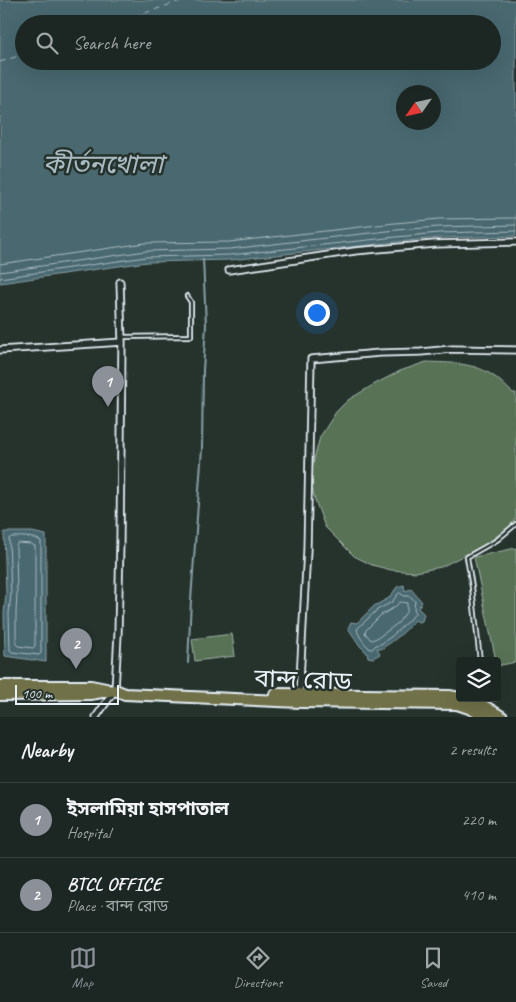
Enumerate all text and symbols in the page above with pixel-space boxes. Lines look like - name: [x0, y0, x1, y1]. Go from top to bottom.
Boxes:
- search box: [15, 15, 501, 70]
- icon: search: [33, 29, 61, 57]
- text: Search here: [73, 31, 150, 55]
- north arrow: [396, 85, 441, 130]
- water label: কীর্তনখোলা: [43, 148, 168, 181]
- your location: [304, 300, 330, 326]
- pin: 1: [92, 366, 124, 407]
- pin: 2: [60, 628, 92, 669]
- map controls: [456, 657, 501, 702]
- button: layers: [456, 657, 501, 702]
- street label: বান্দ রোড: [253, 662, 353, 698]
- scale bar: [15, 682, 119, 705]
- text: 100 m: [22, 685, 52, 702]
- text: Nearby: [20, 737, 73, 763]
- text: 2 results: [449, 740, 496, 760]
- text: ইসলামিয়া হাসপাতাল: [67, 797, 229, 821]
- text: 1: [32, 810, 40, 830]
- text: 220 m: [462, 810, 496, 830]
- text: Hospital: [67, 823, 111, 843]
- text: BTCL OFFICE: [67, 872, 161, 896]
- text: 2: [32, 885, 40, 905]
- text: 410 m: [462, 885, 496, 905]
- text: Place · বান্দ রোড: [67, 896, 168, 916]
- tab: Map: [69, 944, 97, 991]
- tab: Directions: [234, 944, 282, 991]
- tab: Saved: [419, 944, 447, 991]

